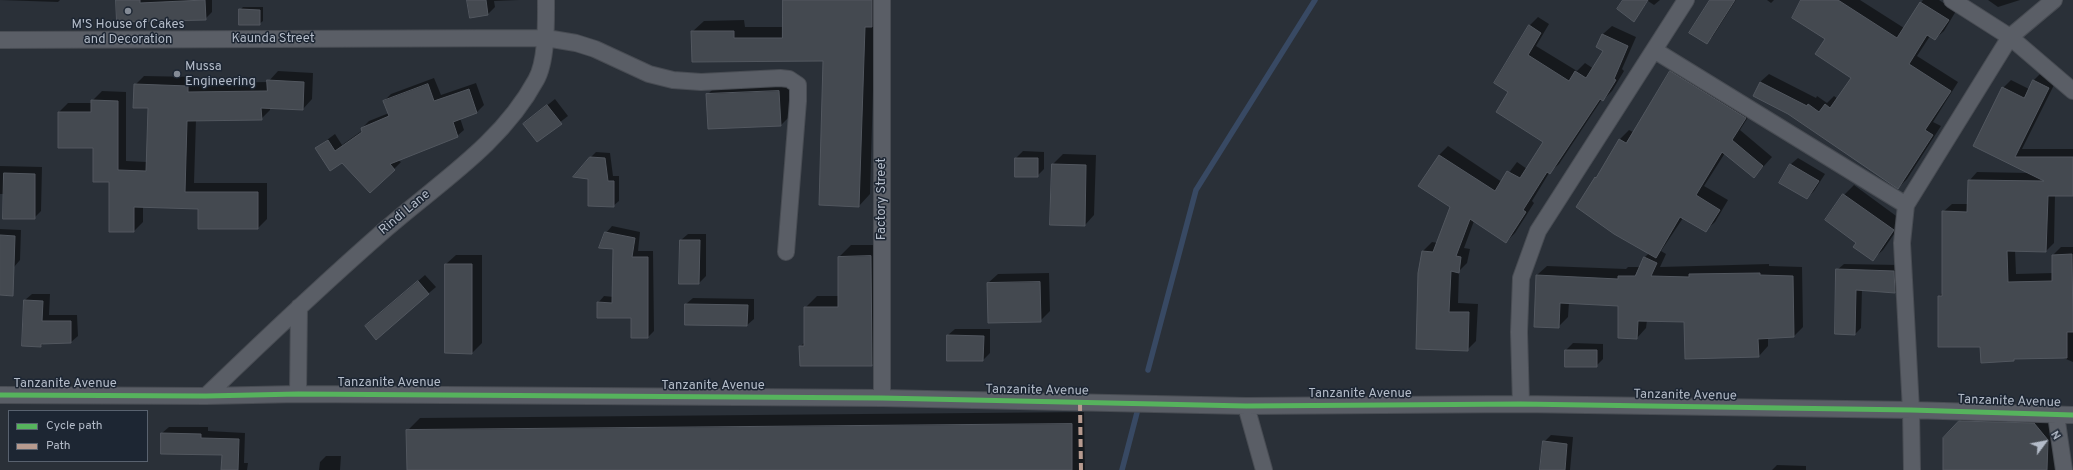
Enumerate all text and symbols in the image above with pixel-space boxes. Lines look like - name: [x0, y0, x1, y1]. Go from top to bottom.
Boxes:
- marker: M'S House of Cakes and Decoration: [123, 6, 133, 16]
- place label: M'S House of Cakes and Decoration: [71, 17, 185, 48]
- street label: Kaunda Street: [231, 31, 315, 47]
- place label: Mussa Engineering: [185, 59, 256, 90]
- marker: Mussa Engineering: [172, 69, 182, 79]
- street label: Factory Street: [874, 158, 890, 240]
- street label: Rindi Lane: [376, 187, 434, 239]
- street label: Tanzanite Avenue: [337, 375, 441, 391]
- street label: Tanzanite Avenue: [13, 376, 117, 392]
- street label: Tanzanite Avenue: [661, 378, 765, 394]
- street label: Tanzanite Avenue: [985, 382, 1089, 400]
- street label: Tanzanite Avenue: [1308, 386, 1412, 402]
- street label: Tanzanite Avenue: [1633, 387, 1737, 405]
- street label: Tanzanite Avenue: [1957, 392, 2061, 412]
- legend: [8, 410, 148, 462]
- text: Cycle path: [46, 418, 103, 434]
- north arrow: [2025, 422, 2065, 462]
- text: N: [2047, 429, 2063, 443]
- text: Path: [46, 438, 71, 454]

